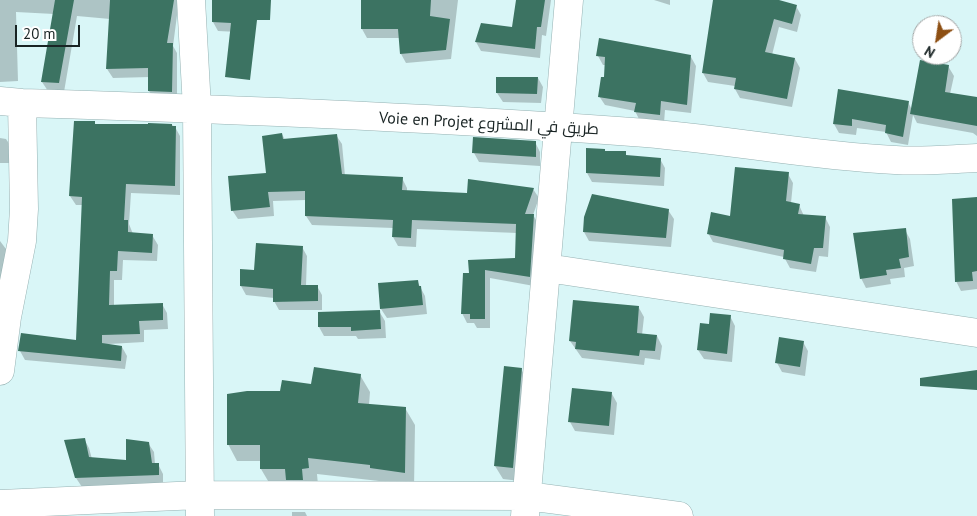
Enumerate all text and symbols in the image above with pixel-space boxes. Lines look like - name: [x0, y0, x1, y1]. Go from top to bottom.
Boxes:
- scale bar: [18, 15, 82, 47]
- north arrow: [912, 15, 962, 65]
- text: 20 m: [23, 24, 56, 43]
- text: N: [921, 42, 938, 62]
- street label: Voie en Projet طريق في المشروع: [379, 109, 599, 139]

